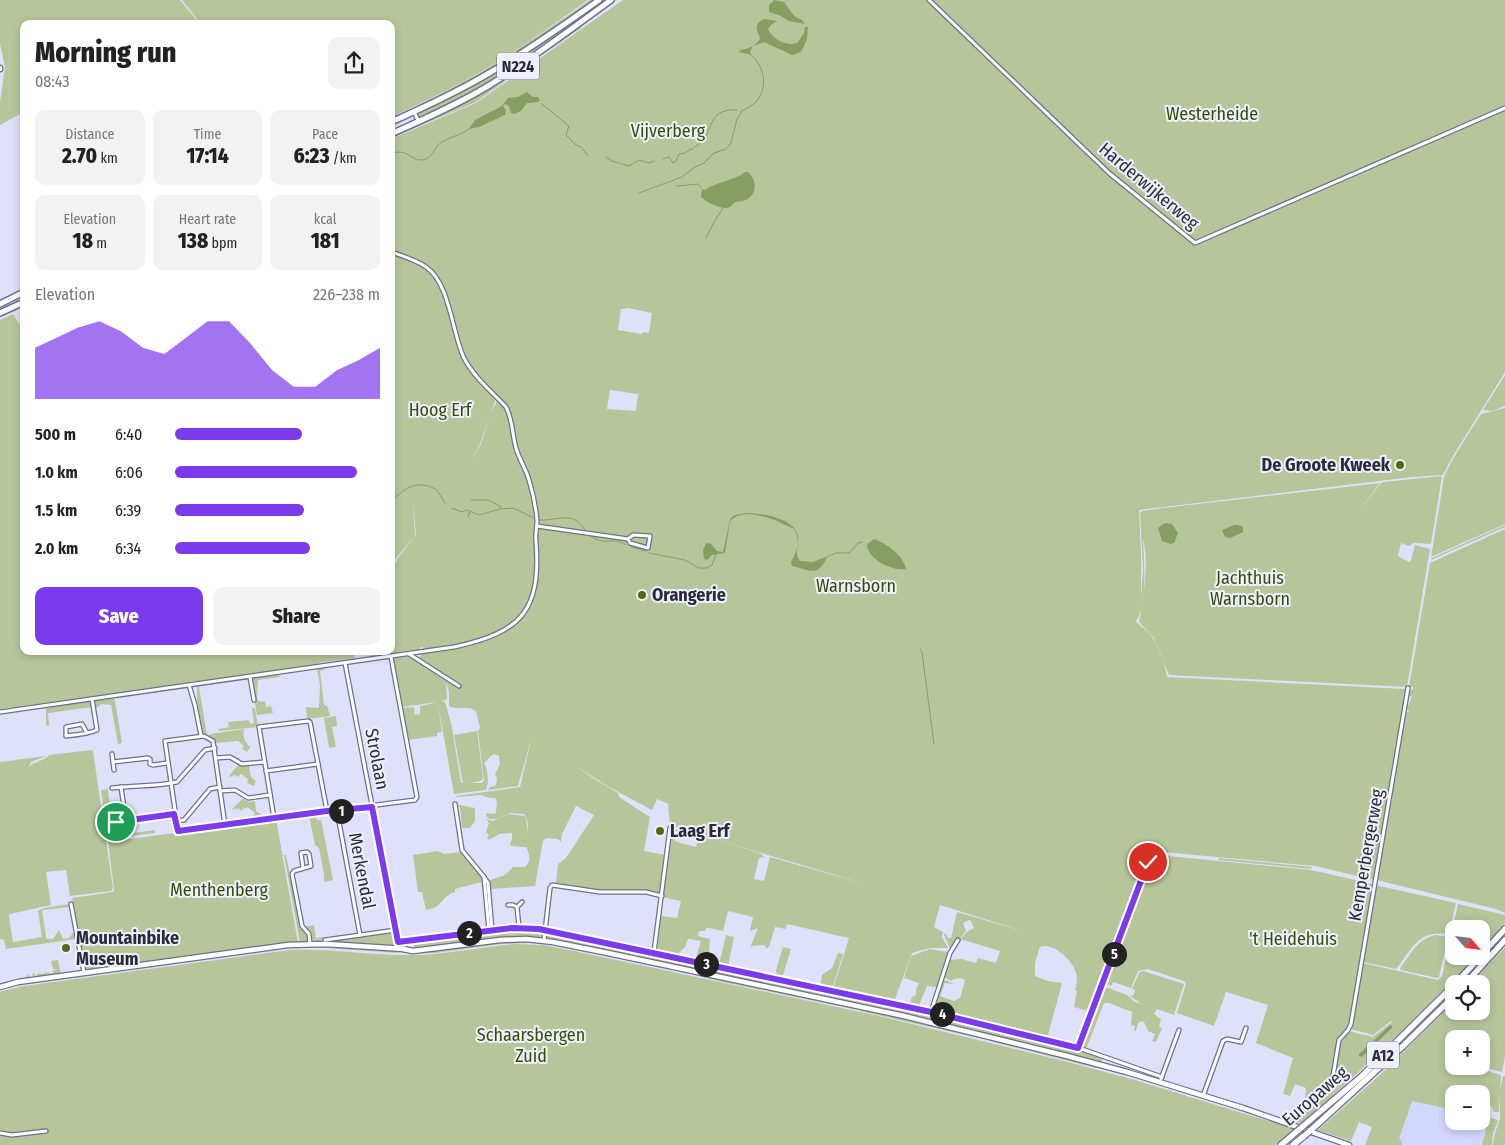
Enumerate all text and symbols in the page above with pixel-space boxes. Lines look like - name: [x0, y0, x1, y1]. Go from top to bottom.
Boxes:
- text: Morning run: [35, 36, 176, 69]
- button: share: [328, 37, 380, 89]
- road number: N224: [497, 52, 539, 80]
- text: 08:43: [35, 72, 69, 91]
- park label: Westerheide: [1166, 103, 1258, 125]
- park label: Vijverberg: [631, 120, 706, 142]
- text: Distance: [65, 126, 114, 143]
- text: Time: [194, 126, 221, 143]
- text: Pace: [312, 126, 338, 143]
- street label: Harderwijkerweg: [1095, 138, 1204, 235]
- text: 2.70: [62, 143, 97, 169]
- text: 17:14: [186, 143, 229, 169]
- text: 6:23: [294, 143, 330, 169]
- text: km: [97, 150, 118, 167]
- text: /km: [330, 150, 357, 167]
- text: Elevation: [63, 211, 116, 228]
- text: Heart rate: [179, 211, 236, 228]
- text: kcal: [314, 211, 336, 228]
- text: 18: [73, 228, 93, 254]
- text: 138: [178, 228, 208, 254]
- text: 181: [311, 228, 340, 254]
- text: m: [93, 235, 107, 252]
- text: bpm: [208, 235, 237, 252]
- text: Elevation: [35, 285, 95, 304]
- text: 226–238 m: [313, 285, 380, 304]
- park label: Hoog Erf: [409, 399, 473, 421]
- text: 500 m: [35, 425, 76, 444]
- text: 6:40: [115, 425, 142, 444]
- place label: De Groote Kweek: [1262, 454, 1391, 476]
- marker: De Groote Kweek: [1394, 459, 1406, 471]
- text: 1.0 km: [35, 463, 78, 482]
- text: 6:06: [115, 463, 143, 482]
- text: 1.5 km: [35, 501, 77, 520]
- text: 6:39: [115, 501, 141, 520]
- text: 2.0 km: [35, 539, 78, 558]
- text: 6:34: [115, 539, 141, 558]
- park label: Jachthuis Warnsborn: [1210, 567, 1290, 610]
- park label: Warnsborn: [816, 575, 896, 597]
- place label: Orangerie: [652, 584, 726, 606]
- button: Save: [35, 587, 203, 645]
- button: Share: [213, 587, 380, 645]
- marker: Orangerie: [636, 589, 648, 601]
- street label: Strolaan: [360, 727, 394, 791]
- street label: Kemperbergerweg: [1344, 787, 1389, 923]
- pin: 1: [328, 798, 354, 824]
- pin: [95, 801, 137, 843]
- text: 1: [339, 803, 344, 820]
- icon: arrive: [102, 808, 130, 836]
- place label: Laag Erf: [670, 820, 732, 842]
- marker: Laag Erf: [654, 825, 666, 837]
- street label: Merkendal: [344, 831, 380, 911]
- pin: [1127, 841, 1169, 883]
- icon: check: [1134, 848, 1162, 876]
- park label: Menthenberg: [170, 879, 268, 901]
- pin: 2: [456, 920, 482, 946]
- north arrow: [1445, 920, 1490, 965]
- map controls: [1445, 920, 1490, 1130]
- text: 2: [466, 925, 473, 942]
- place label: Mountainbike Museum: [76, 927, 179, 970]
- park label: 't Heidehuis: [1249, 928, 1337, 950]
- marker: Mountainbike Museum: [60, 942, 72, 954]
- pin: 5: [1102, 942, 1126, 966]
- text: 5: [1111, 946, 1118, 963]
- pin: 3: [694, 952, 718, 976]
- text: 3: [703, 956, 710, 973]
- button: locate: [1445, 975, 1490, 1020]
- pin: 4: [930, 1002, 954, 1026]
- text: 4: [939, 1006, 946, 1023]
- park label: Schaarsbergen Zuid: [477, 1024, 585, 1067]
- button: +: [1445, 1030, 1490, 1075]
- road number: A12: [1367, 1042, 1399, 1068]
- street label: Europaweg: [1278, 1061, 1353, 1131]
- button: −: [1445, 1085, 1490, 1130]

